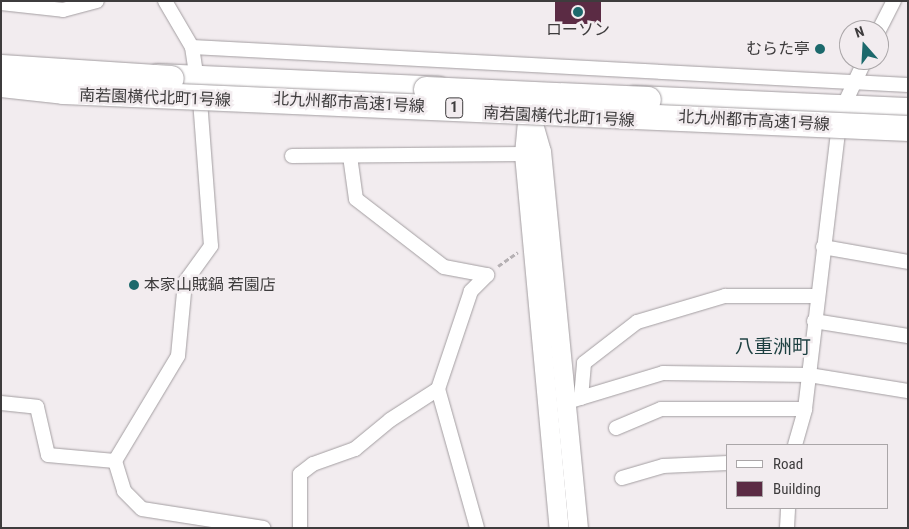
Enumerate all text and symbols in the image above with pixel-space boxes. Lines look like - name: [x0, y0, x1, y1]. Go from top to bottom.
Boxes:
- marker: ローソン: [572, 6, 584, 18]
- place label: ローソン: [546, 20, 610, 40]
- north arrow: [839, 20, 889, 70]
- text: N: [853, 23, 866, 41]
- place label: むらた亭: [746, 39, 810, 59]
- marker: むらた亭: [814, 43, 826, 55]
- street label: 南若園横代北町1号線: [79, 86, 231, 110]
- street label: 北九州都市高速1号線: [273, 89, 425, 117]
- road number: 1: [444, 96, 464, 120]
- street label: 南若園横代北町1号線: [483, 103, 635, 131]
- street label: 北九州都市高速1号線: [678, 107, 830, 135]
- place label: 本家山賊鍋 若園店: [144, 275, 276, 295]
- marker: 本家山賊鍋 若園店: [128, 279, 140, 291]
- district label: 八重洲町: [735, 336, 811, 358]
- legend: [726, 444, 889, 509]
- text: Road: [773, 455, 803, 473]
- text: Building: [773, 480, 821, 498]

